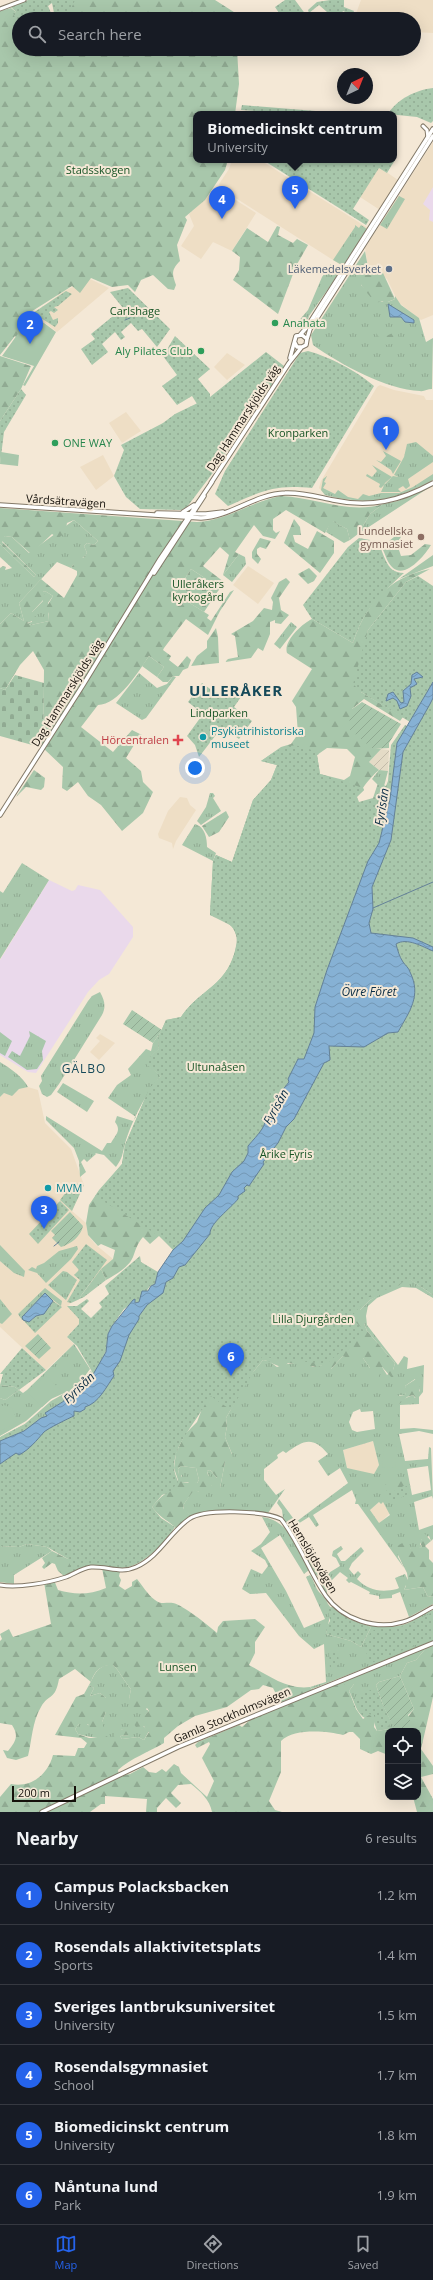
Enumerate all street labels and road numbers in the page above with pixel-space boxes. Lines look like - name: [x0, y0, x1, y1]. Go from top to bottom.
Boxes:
- street label: Dag Hammarskjölds väg: [203, 362, 283, 474]
- street label: Vårdsätravägen: [25, 490, 107, 511]
- street label: Dag Hammarskjölds väg: [27, 636, 106, 749]
- street label: Hemslöjdsvägen: [285, 1516, 342, 1596]
- street label: Gamla Stockholmsvägen: [171, 1683, 293, 1746]

